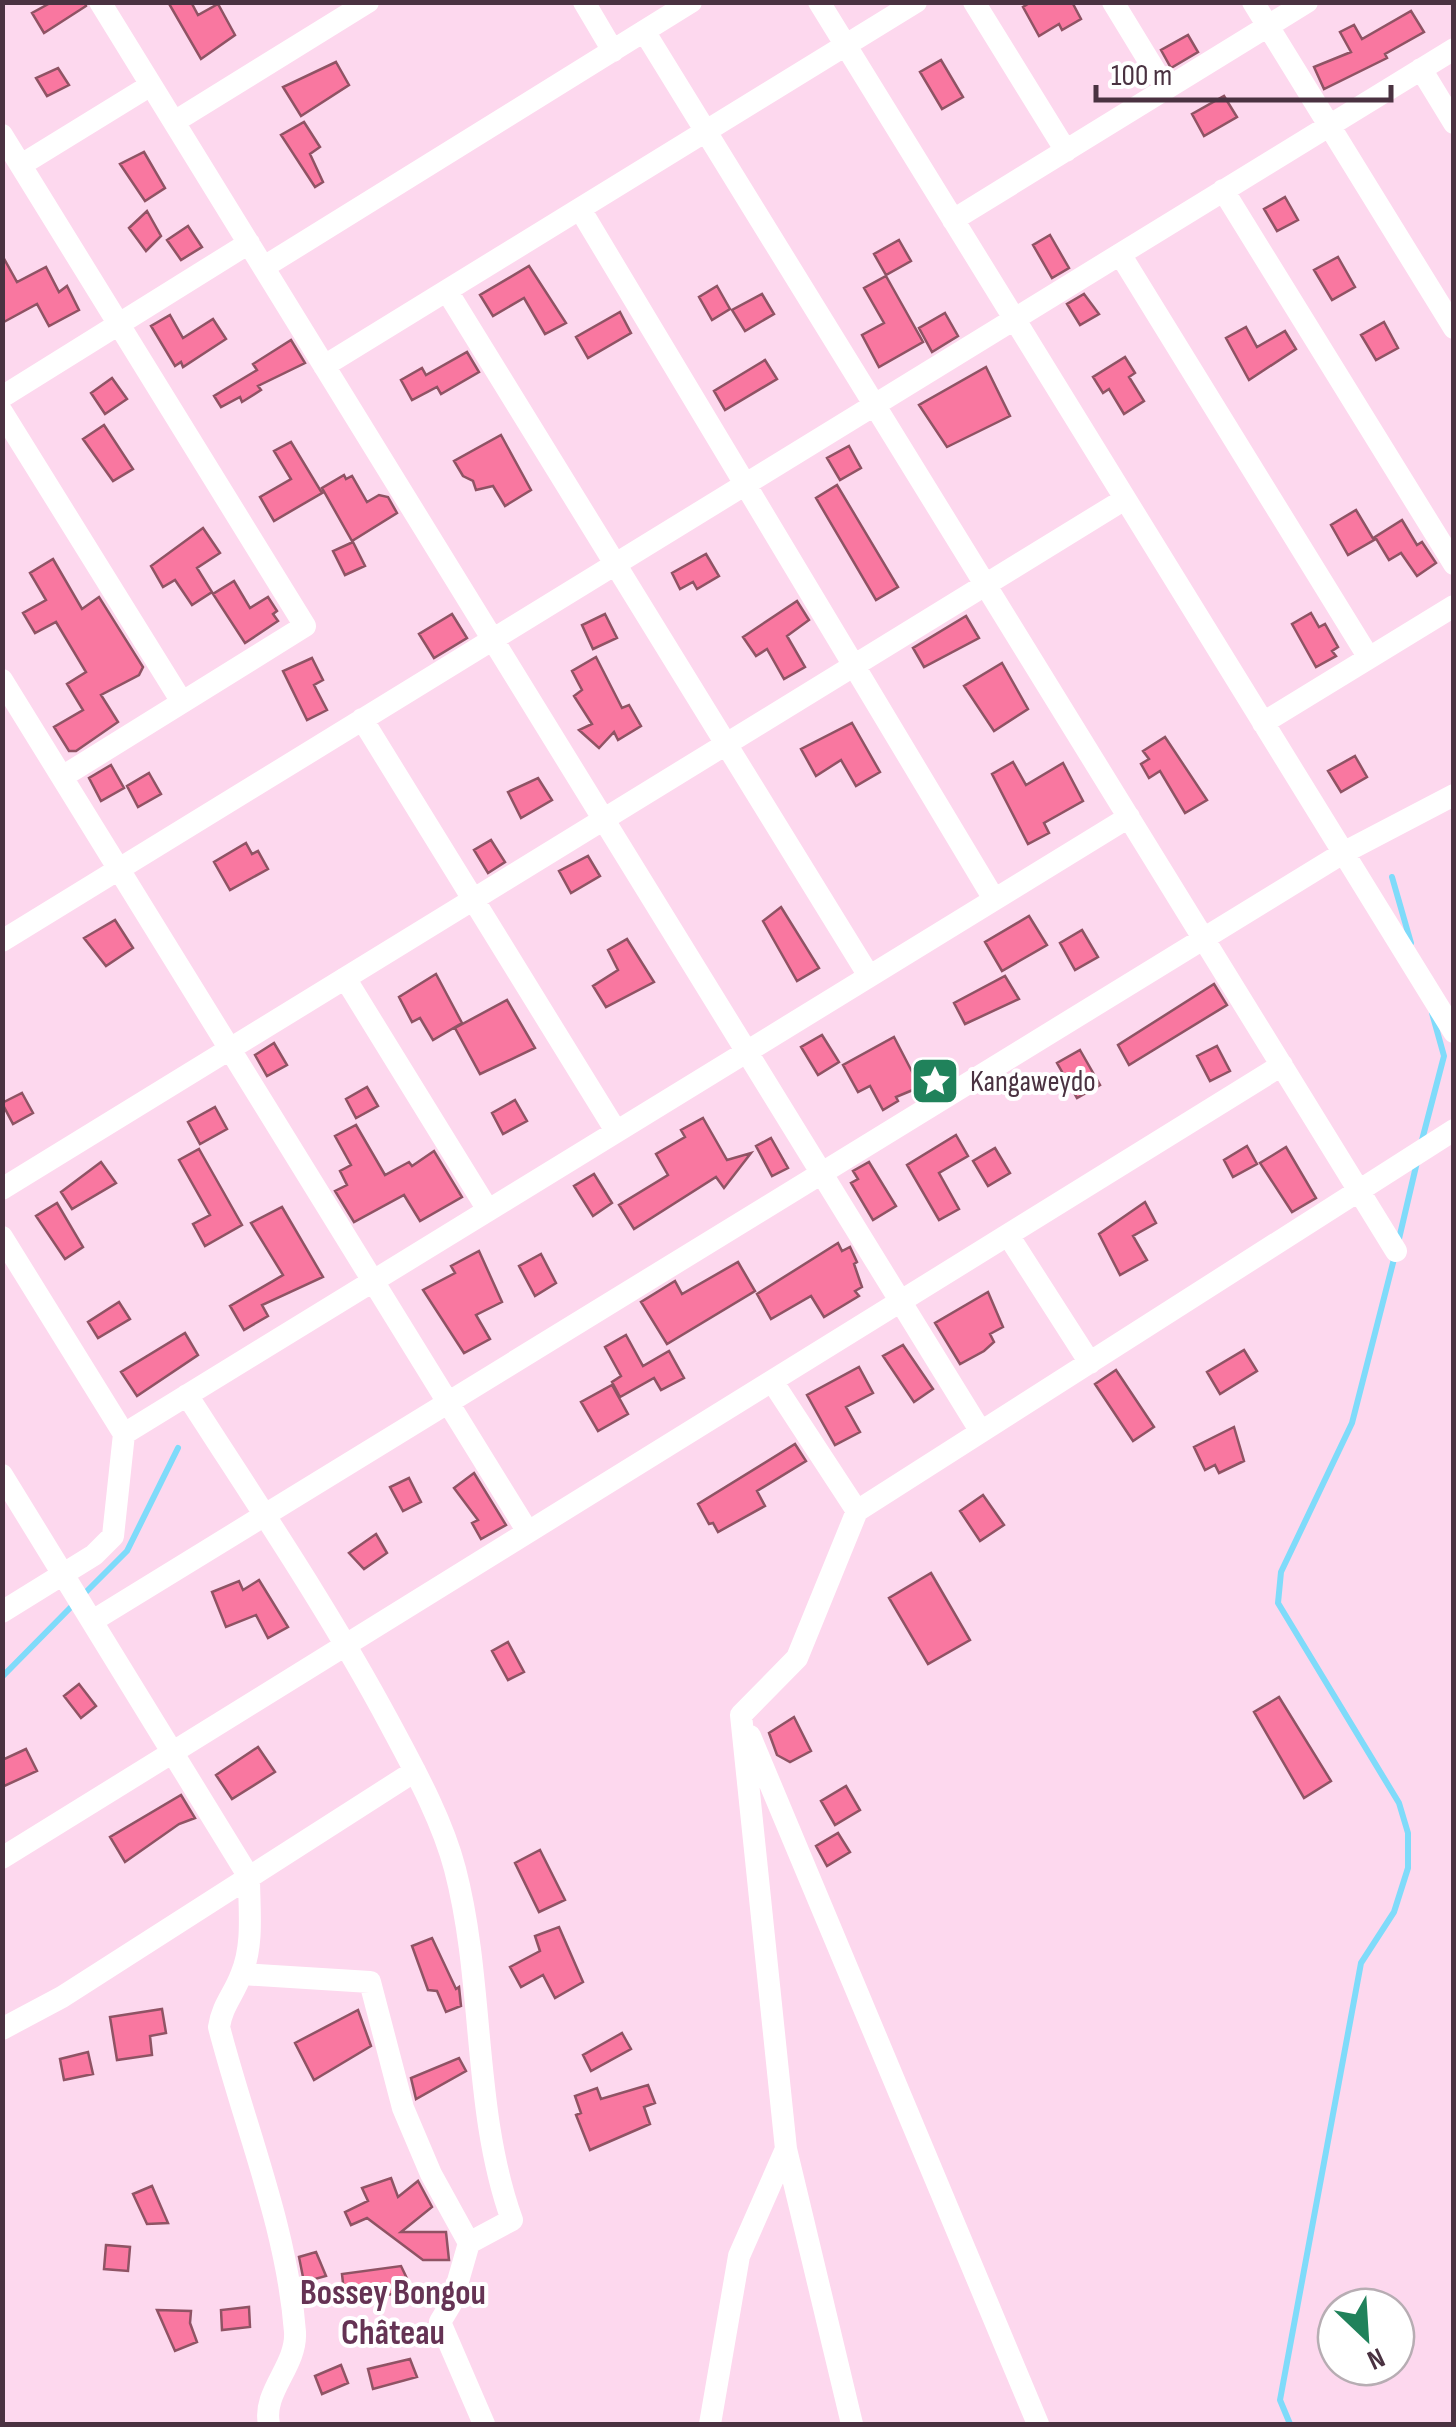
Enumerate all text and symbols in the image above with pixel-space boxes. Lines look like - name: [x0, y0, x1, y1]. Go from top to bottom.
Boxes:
- scale bar: [1096, 40, 1391, 102]
- text: 100 m: [1111, 58, 1172, 94]
- place icon: Kangaweydo: [909, 1055, 961, 1107]
- place label: Kangaweydo: [970, 1064, 1096, 1100]
- district label: Bossey Bongou Château: [300, 2272, 486, 2355]
- north arrow: [1316, 2287, 1416, 2387]
- text: N: [1362, 2340, 1390, 2376]

